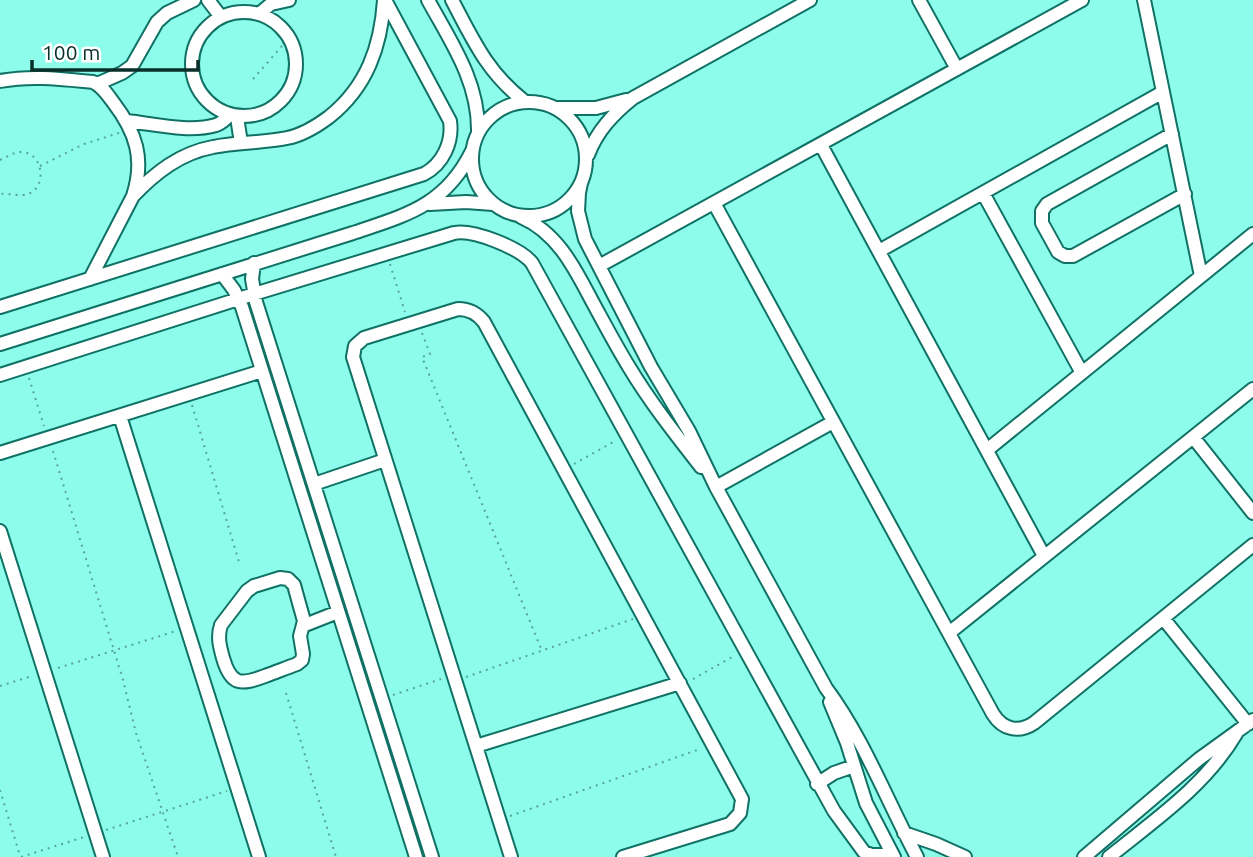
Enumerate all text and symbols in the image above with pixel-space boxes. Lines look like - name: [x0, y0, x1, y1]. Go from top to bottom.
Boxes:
- scale bar: [32, 28, 198, 72]
- text: 100 m: [42, 40, 100, 64]

